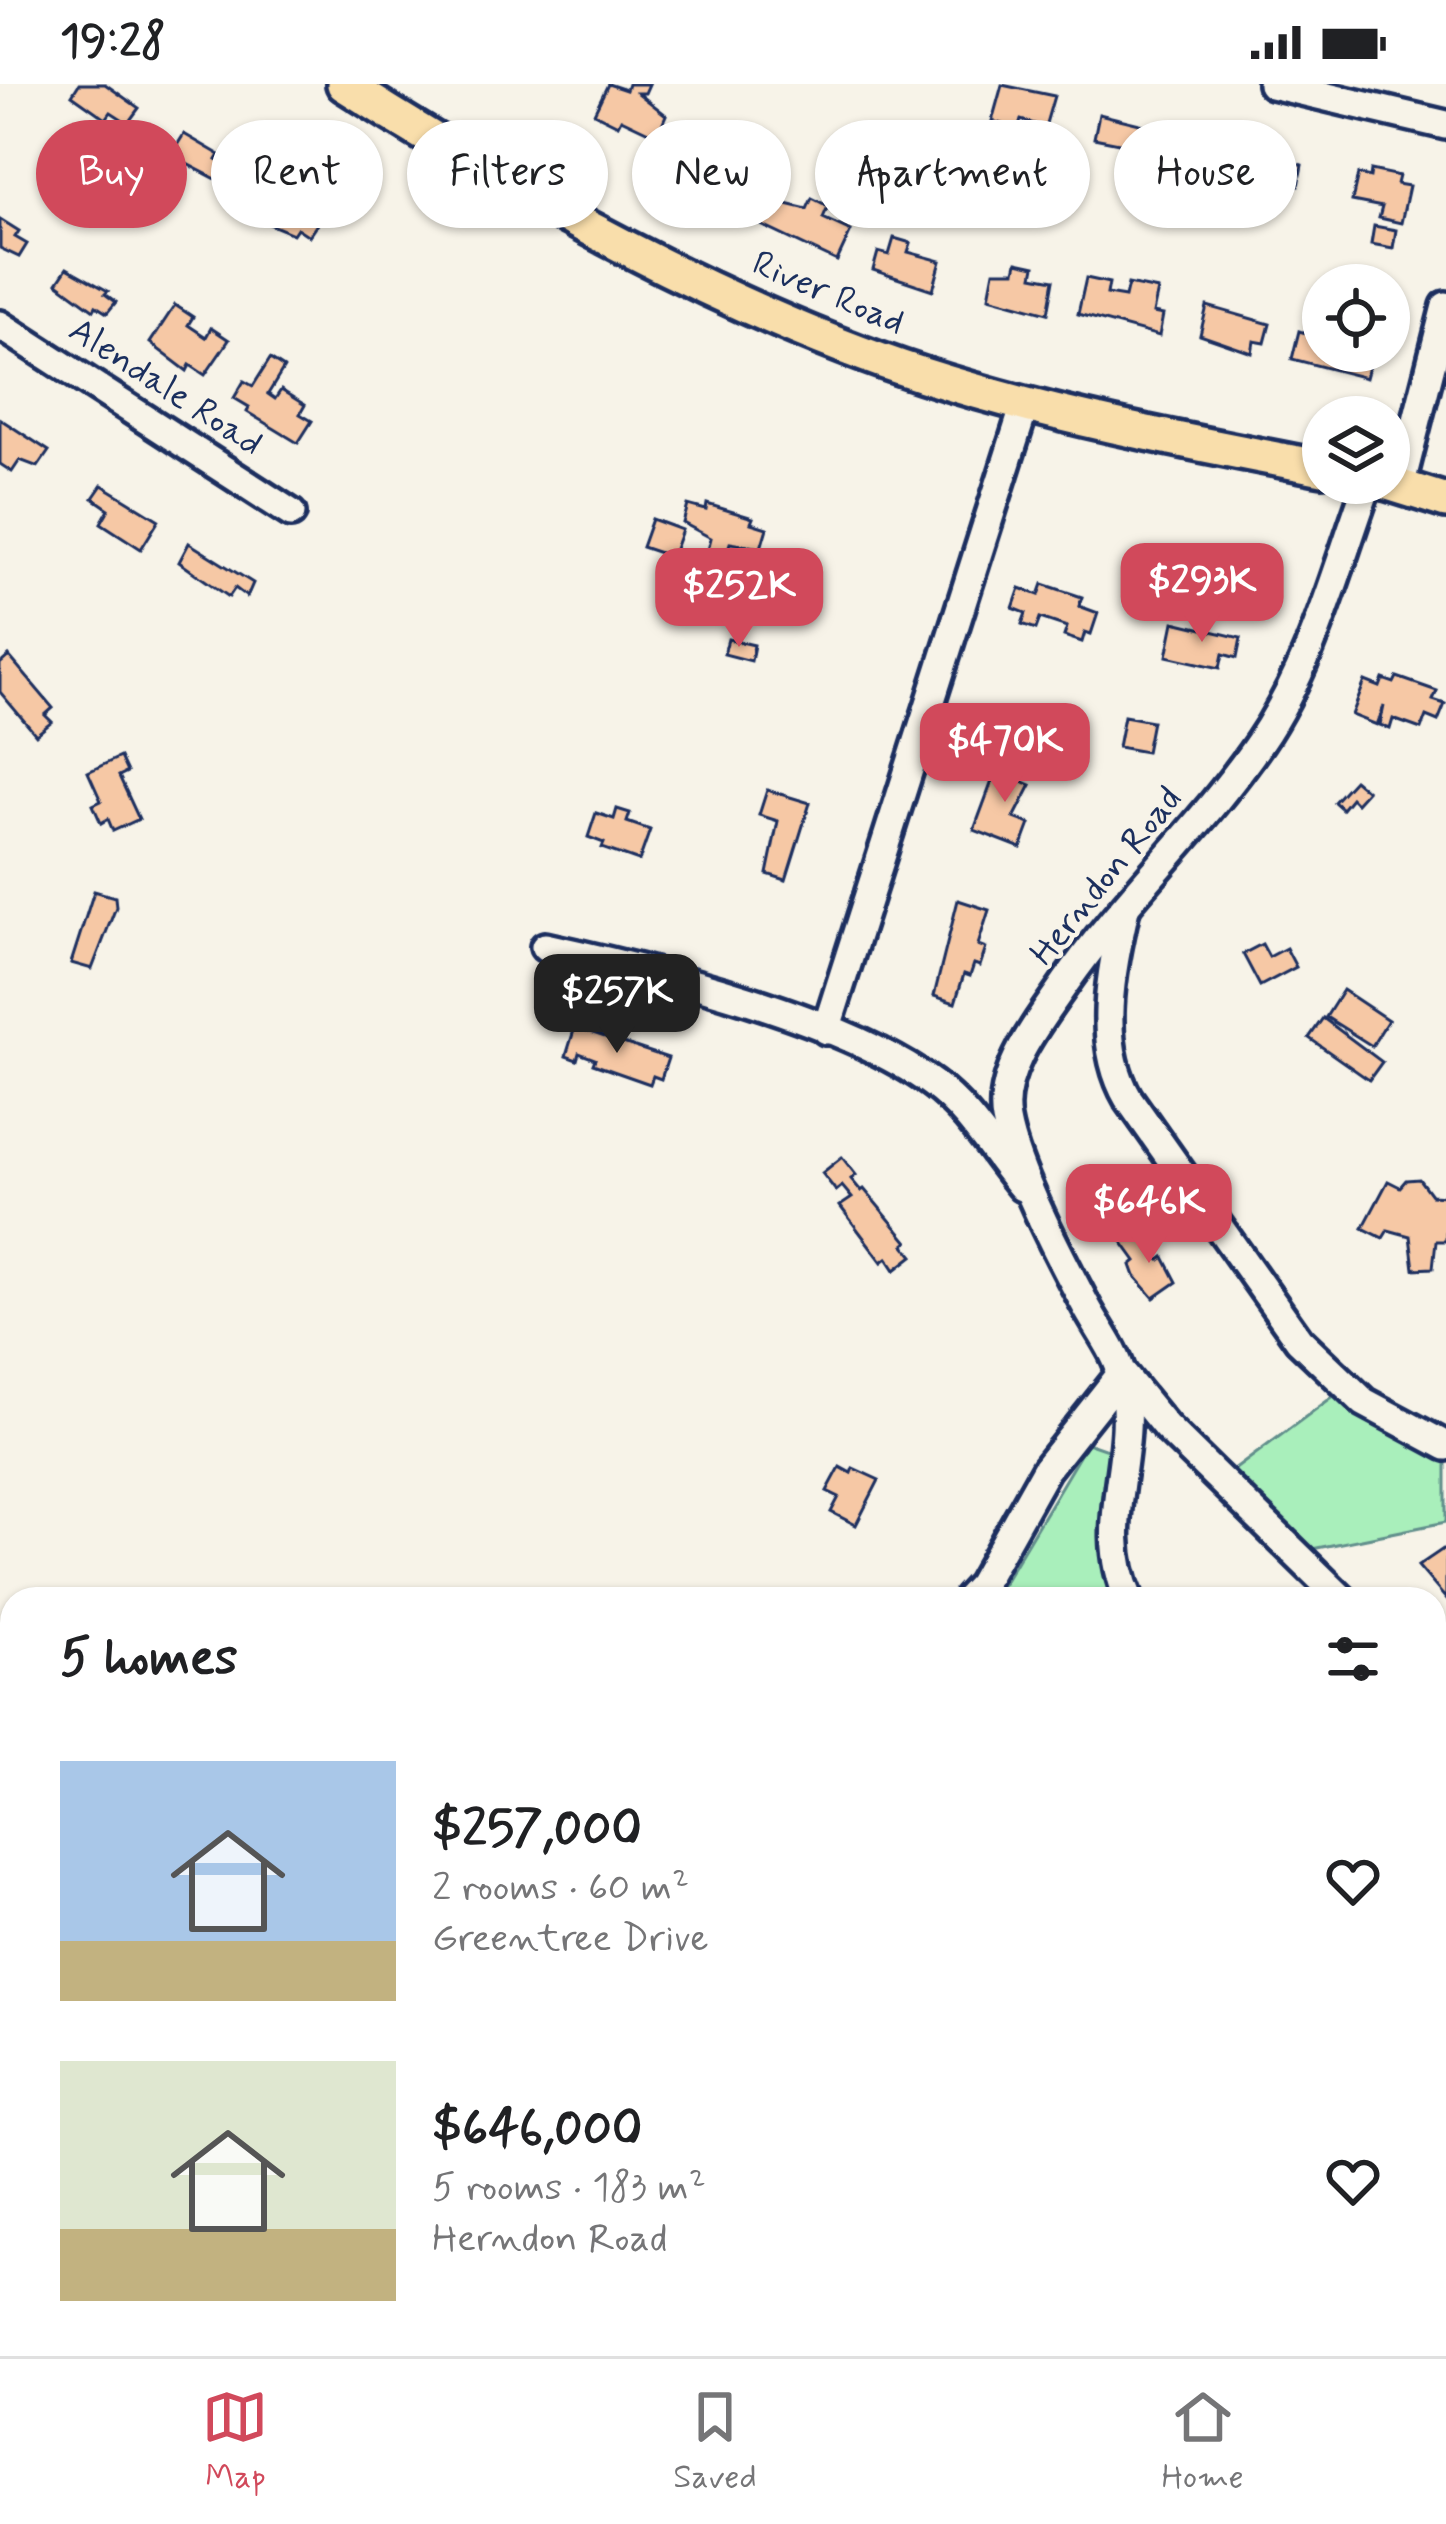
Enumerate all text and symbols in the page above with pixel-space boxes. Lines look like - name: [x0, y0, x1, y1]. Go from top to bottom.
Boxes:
- text: 19:28: [60, 13, 166, 72]
- chip: Buy: [36, 120, 187, 228]
- chip: Rent: [211, 120, 383, 228]
- chip: Filters: [407, 120, 608, 228]
- chip: New: [632, 120, 791, 228]
- chip: Apartment: [815, 120, 1090, 228]
- chip: House: [1114, 120, 1297, 228]
- street label: River Road: [745, 241, 911, 347]
- map controls: [1302, 264, 1410, 504]
- button: locate: [1302, 264, 1410, 372]
- street label: Alendale Road: [59, 308, 271, 468]
- button: layers: [1302, 396, 1410, 504]
- pin: $293K: [1118, 543, 1286, 645]
- pin: $252K: [655, 548, 823, 650]
- text: $293K: [1148, 556, 1256, 607]
- text: $252K: [682, 561, 796, 612]
- pin: $470K: [921, 703, 1089, 805]
- text: $470K: [947, 716, 1063, 767]
- street label: Herndon Road: [1020, 778, 1194, 976]
- pin: $257K: [533, 954, 701, 1056]
- text: $257K: [561, 967, 673, 1018]
- pin: $646K: [1065, 1164, 1233, 1266]
- text: $646K: [1093, 1177, 1205, 1228]
- text: 5 homes: [60, 1626, 238, 1692]
- icon: filters: [1320, 1626, 1386, 1692]
- text: $257,000: [432, 1797, 642, 1863]
- icon: home: [156, 1809, 300, 1953]
- icon: heart: [1320, 1848, 1386, 1914]
- text: 2 rooms · 60 m²: [432, 1863, 689, 1914]
- text: Greentree Drive: [432, 1914, 709, 1965]
- text: $646,000: [432, 2097, 642, 2163]
- icon: home: [156, 2109, 300, 2253]
- icon: heart: [1320, 2148, 1386, 2214]
- text: 5 rooms · 183 m²: [432, 2163, 706, 2214]
- text: Herndon Road: [432, 2214, 668, 2265]
- tab: Map: [202, 2384, 268, 2500]
- tab: Saved: [673, 2384, 757, 2500]
- tab: Home: [1162, 2384, 1244, 2500]

